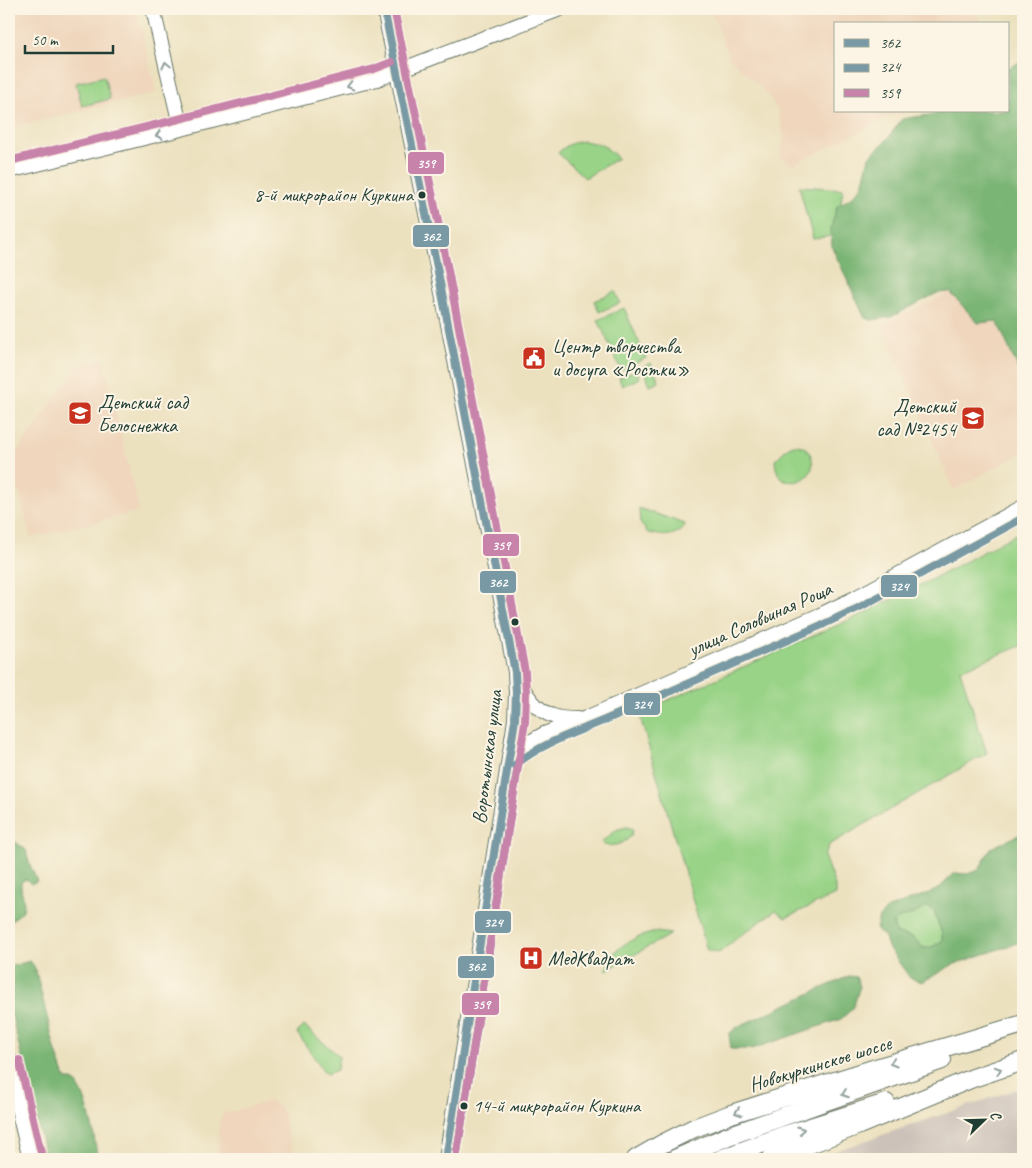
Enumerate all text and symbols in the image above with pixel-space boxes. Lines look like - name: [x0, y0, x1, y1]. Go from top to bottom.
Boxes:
- scale bar: [25, 22, 112, 54]
- legend: [834, 22, 1010, 112]
- text: 50 m: [32, 31, 59, 50]
- text: 362: [880, 34, 902, 53]
- text: 324: [880, 58, 902, 77]
- one-way arrow: [161, 60, 172, 69]
- one-way arrow: [346, 80, 355, 91]
- text: 359: [880, 84, 902, 103]
- one-way arrow: [154, 129, 163, 140]
- line badge: 359: [407, 151, 445, 175]
- text: 359: [417, 155, 437, 172]
- place label: 8-й микрорайон Куркина: [254, 183, 415, 207]
- marker: 8-й микрорайон Куркина: [417, 190, 427, 200]
- line badge: 362: [412, 224, 450, 248]
- text: 362: [421, 228, 442, 245]
- place label: Центр творчества и досуга «Ростки»: [552, 334, 690, 382]
- public building icon: Центр творчества и досуга «Ростки»: [521, 345, 547, 371]
- place label: Детский сад Белоснежка: [98, 390, 189, 438]
- place label: Детский сад №2454: [876, 394, 958, 442]
- school or university icon: Детский сад Белоснежка: [67, 400, 93, 426]
- school or university icon: Детский сад №2454: [960, 405, 986, 431]
- line badge: 359: [482, 533, 520, 557]
- text: 359: [492, 537, 512, 554]
- line badge: 362: [479, 570, 517, 594]
- text: 362: [488, 574, 509, 591]
- line badge: 324: [880, 574, 918, 598]
- street label: улица Соловьиная Роща: [683, 576, 837, 662]
- text: 324: [890, 578, 910, 595]
- unlabelled marker: [510, 617, 520, 627]
- street label: Воротынская улица: [466, 687, 508, 825]
- line badge: 324: [623, 692, 661, 716]
- text: 324: [633, 696, 653, 713]
- line badge: 324: [474, 910, 512, 934]
- text: 324: [484, 914, 504, 931]
- hospital icon: МедКвадрат: [518, 945, 544, 971]
- place label: МедКвадрат: [548, 946, 636, 971]
- line badge: 362: [457, 955, 495, 979]
- text: 362: [466, 958, 487, 975]
- line badge: 359: [461, 992, 500, 1016]
- text: 359: [472, 996, 492, 1013]
- street label: Новокуркинское шоссе: [746, 1030, 896, 1098]
- one-way arrow: [889, 1058, 897, 1068]
- one-way arrow: [994, 1065, 1002, 1075]
- one-way arrow: [841, 1088, 850, 1098]
- place label: 14-й микрорайон Куркина: [473, 1094, 642, 1118]
- north arrow: [960, 1096, 1010, 1146]
- marker: 14-й микрорайон Куркина: [459, 1101, 469, 1111]
- one-way arrow: [734, 1106, 742, 1116]
- text: С: [986, 1109, 1006, 1124]
- one-way arrow: [796, 1126, 804, 1136]

